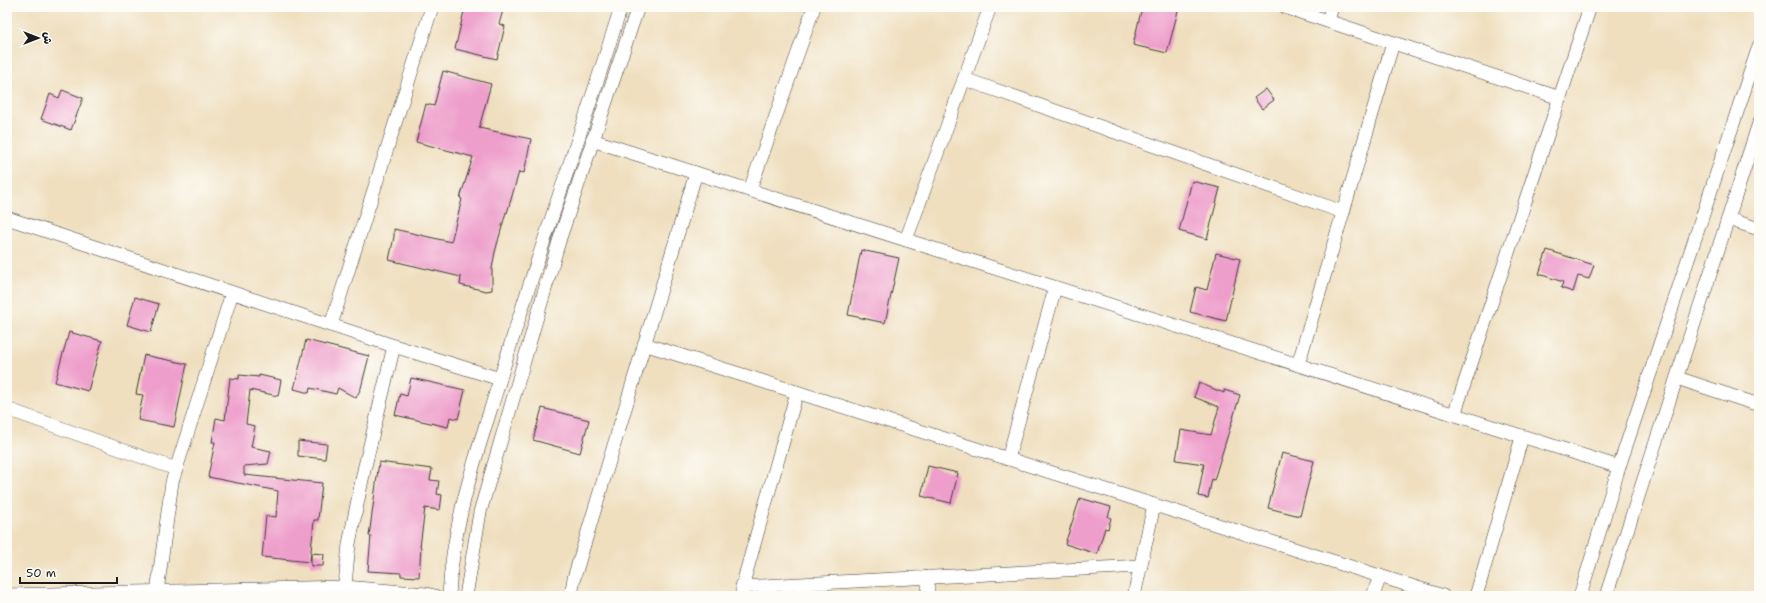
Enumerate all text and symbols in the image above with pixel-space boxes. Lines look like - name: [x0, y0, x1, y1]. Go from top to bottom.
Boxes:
- north arrow: [18, 18, 58, 58]
- text: ش: [40, 32, 55, 44]
- scale bar: [20, 559, 117, 585]
- text: 50 m: [26, 565, 56, 581]

